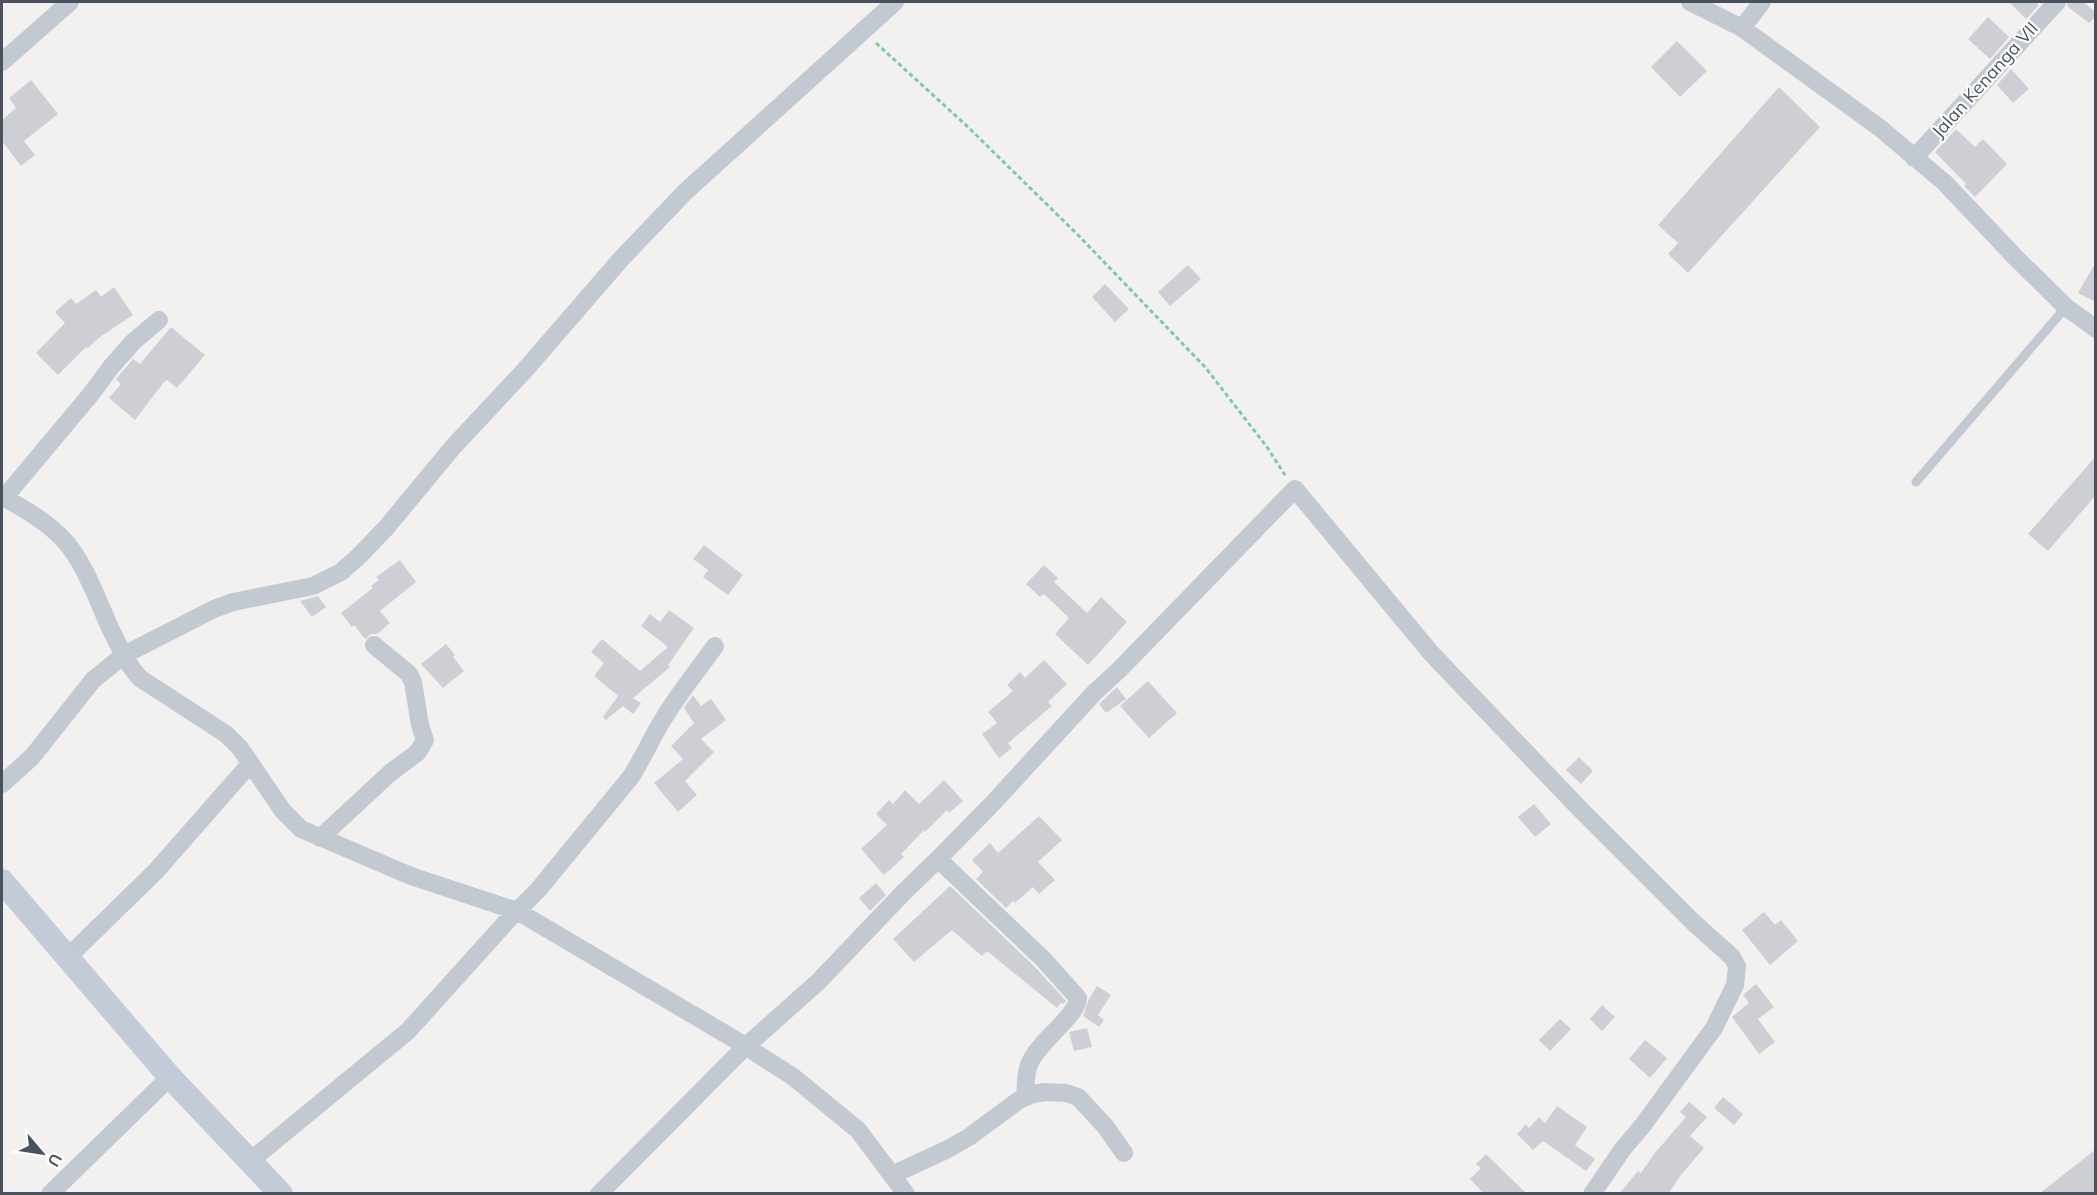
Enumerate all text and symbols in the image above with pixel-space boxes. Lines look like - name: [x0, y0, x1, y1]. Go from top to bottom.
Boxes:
- street label: Jalan Kenanga VII: [1927, 17, 2043, 142]
- north arrow: [12, 1123, 72, 1183]
- text: U: [44, 1150, 67, 1170]

